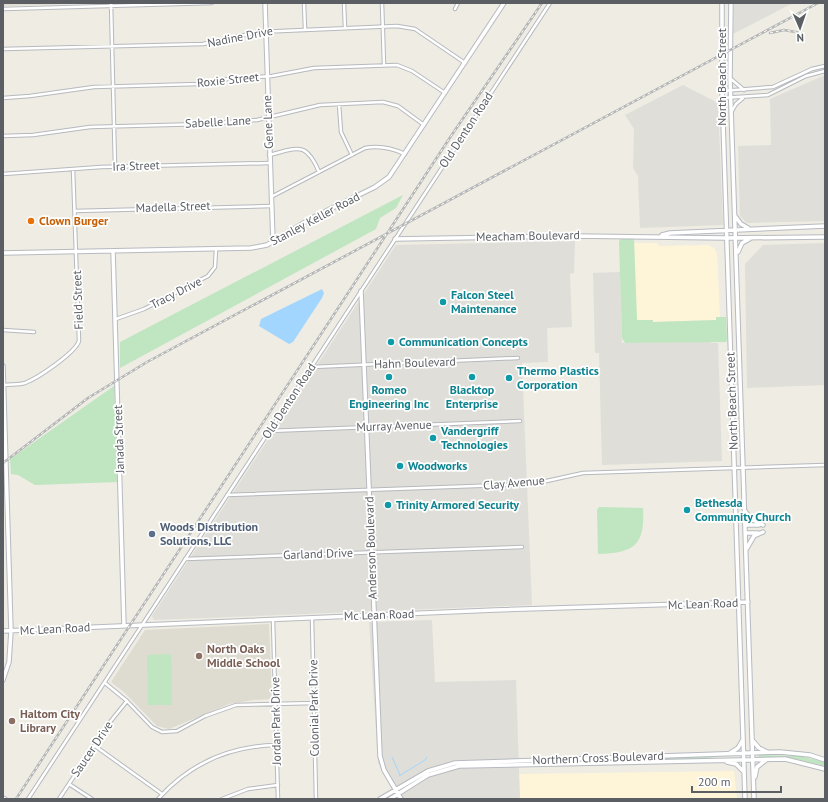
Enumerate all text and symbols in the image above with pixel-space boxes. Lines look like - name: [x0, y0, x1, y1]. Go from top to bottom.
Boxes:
- north arrow: [780, 8, 820, 48]
- street label: Nadine Drive: [206, 23, 274, 50]
- street label: North Beach Street: [714, 28, 729, 126]
- text: N: [796, 31, 804, 45]
- street label: Roxie Street: [196, 69, 260, 90]
- street label: Old Denton Road: [435, 89, 496, 170]
- street label: Gene Lane: [259, 95, 276, 149]
- street label: Sabelle Lane: [185, 112, 251, 131]
- street label: Ira Street: [112, 157, 160, 174]
- street label: Stanley Keller Road: [267, 189, 362, 248]
- street label: Madella Street: [135, 198, 211, 215]
- place label: Clown Burger: [39, 213, 109, 228]
- marker: Clown Burger: [26, 216, 36, 226]
- street label: Meacham Boulevard: [476, 227, 580, 244]
- street label: Field Street: [69, 270, 86, 330]
- street label: Tracy Drive: [147, 273, 204, 312]
- place label: Falcon Steel Maintenance: [451, 287, 517, 316]
- marker: Falcon Steel Maintenance: [438, 297, 448, 307]
- place label: Communication Concepts: [399, 334, 528, 349]
- marker: Communication Concepts: [386, 337, 396, 347]
- street label: North Beach Street: [722, 352, 741, 450]
- street label: Hahn Boulevard: [374, 354, 456, 371]
- street label: Old Denton Road: [258, 360, 319, 441]
- place label: Thermo Plastics Corporation: [517, 363, 599, 392]
- marker: Romeo Engineering Inc: [384, 372, 394, 382]
- marker: Blacktop Enterprise: [467, 372, 477, 382]
- marker: Thermo Plastics Corporation: [504, 373, 514, 383]
- place label: Romeo Engineering Inc: [349, 382, 429, 411]
- place label: Blacktop Enterprise: [446, 382, 498, 411]
- street label: Janada Street: [110, 405, 127, 474]
- street label: Murray Avenue: [356, 417, 432, 434]
- place label: Vandergriff Technologies: [440, 423, 508, 452]
- marker: Vandergriff Technologies: [428, 433, 438, 443]
- place label: Woodworks: [408, 458, 467, 473]
- marker: Woodworks: [395, 461, 405, 471]
- street label: Clay Avenue: [483, 472, 545, 493]
- place label: Bethesda Community Church: [695, 495, 791, 524]
- street label: Anderson Boulevard: [361, 496, 380, 600]
- place label: Trinity Armored Security: [396, 497, 519, 512]
- marker: Trinity Armored Security: [383, 500, 393, 510]
- marker: Bethesda Community Church: [682, 505, 692, 515]
- place label: Woods Distribution Solutions, LLC: [160, 519, 258, 548]
- marker: Woods Distribution Solutions, LLC: [147, 529, 157, 539]
- street label: Garland Drive: [283, 545, 353, 562]
- street label: Mc Lean Road: [667, 595, 738, 612]
- street label: Mc Lean Road: [343, 606, 414, 623]
- street label: Mc Lean Road: [19, 619, 91, 638]
- place label: North Oaks Middle School: [207, 641, 280, 670]
- marker: North Oaks Middle School: [194, 651, 204, 661]
- street label: Colonial Park Drive: [305, 659, 322, 757]
- street label: Jordan Park Drive: [267, 677, 284, 766]
- place label: Haltom City Library: [20, 706, 80, 735]
- marker: Haltom City Library: [7, 716, 17, 726]
- street label: Saucer Drive: [67, 718, 116, 780]
- street label: Northern Cross Boulevard: [532, 748, 664, 767]
- scale bar: [692, 768, 781, 794]
- text: 200 m: [698, 774, 731, 789]

